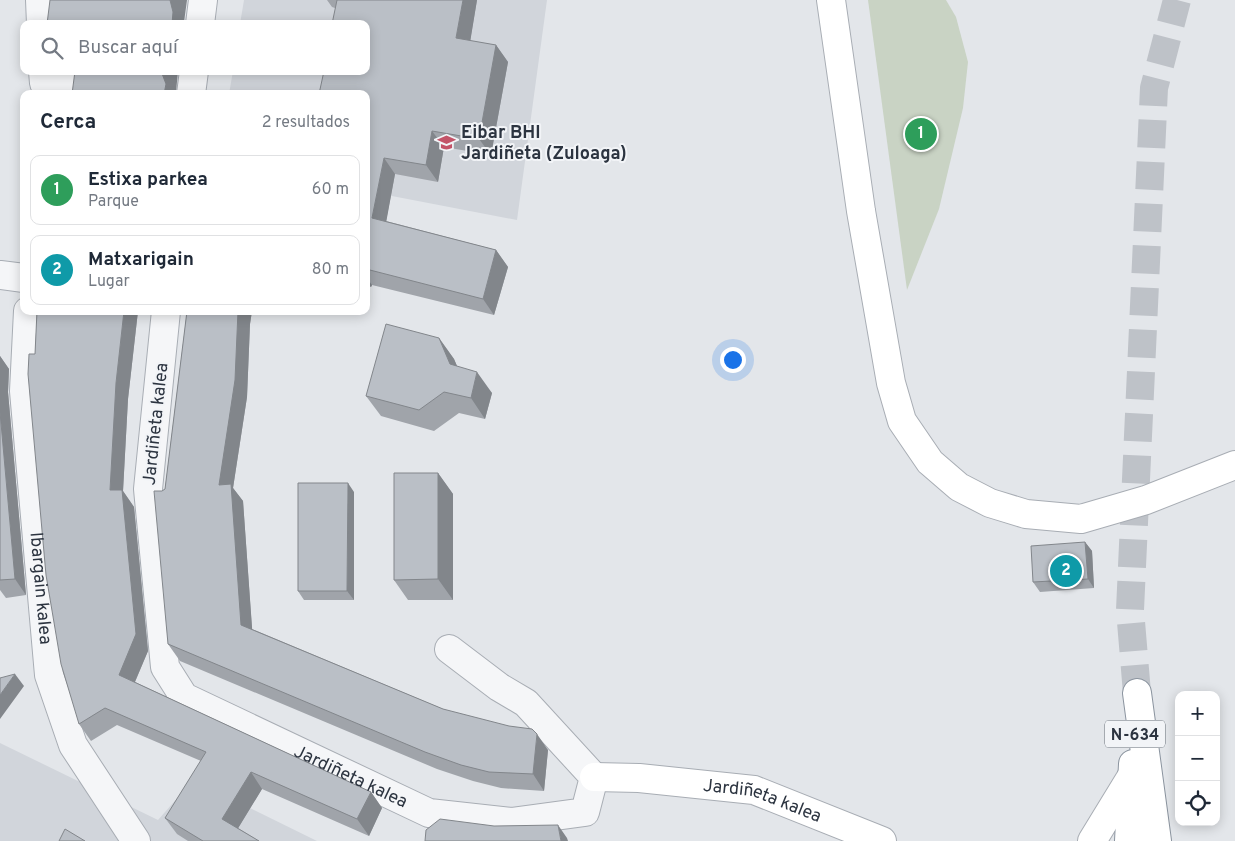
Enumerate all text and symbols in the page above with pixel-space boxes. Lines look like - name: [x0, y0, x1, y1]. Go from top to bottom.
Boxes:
- search box: [20, 20, 370, 75]
- icon: search: [38, 34, 66, 62]
- text: Buscar aquí: [78, 36, 178, 60]
- text: Cerca: [40, 109, 96, 136]
- text: 2 resultados: [262, 113, 350, 133]
- pin: 1: [905, 115, 937, 153]
- place label: Eibar BHI Jardiñeta (Zuloaga): [461, 122, 627, 166]
- school or university icon: Eibar BHI Jardiñeta (Zuloaga): [437, 132, 457, 152]
- text: Estixa parkea: [88, 168, 208, 192]
- text: 1: [54, 180, 60, 200]
- text: 60 m: [312, 180, 349, 200]
- text: Parque: [88, 192, 139, 212]
- text: Matxarigain: [88, 248, 194, 272]
- text: 2: [52, 260, 62, 280]
- text: 80 m: [312, 260, 349, 280]
- text: Lugar: [88, 272, 130, 292]
- your location: [720, 347, 746, 373]
- street label: Jardiñeta kalea: [139, 362, 174, 487]
- street label: Ibargain kalea: [23, 531, 56, 645]
- pin: 2: [1050, 552, 1082, 590]
- map controls: [1175, 691, 1220, 826]
- button: +: [1175, 691, 1220, 736]
- road number: N-634: [1105, 721, 1165, 748]
- button: −: [1175, 736, 1220, 781]
- street label: Jardiñeta kalea: [290, 741, 411, 814]
- street label: Jardiñeta kalea: [702, 775, 825, 829]
- button: locate: [1175, 781, 1220, 826]

